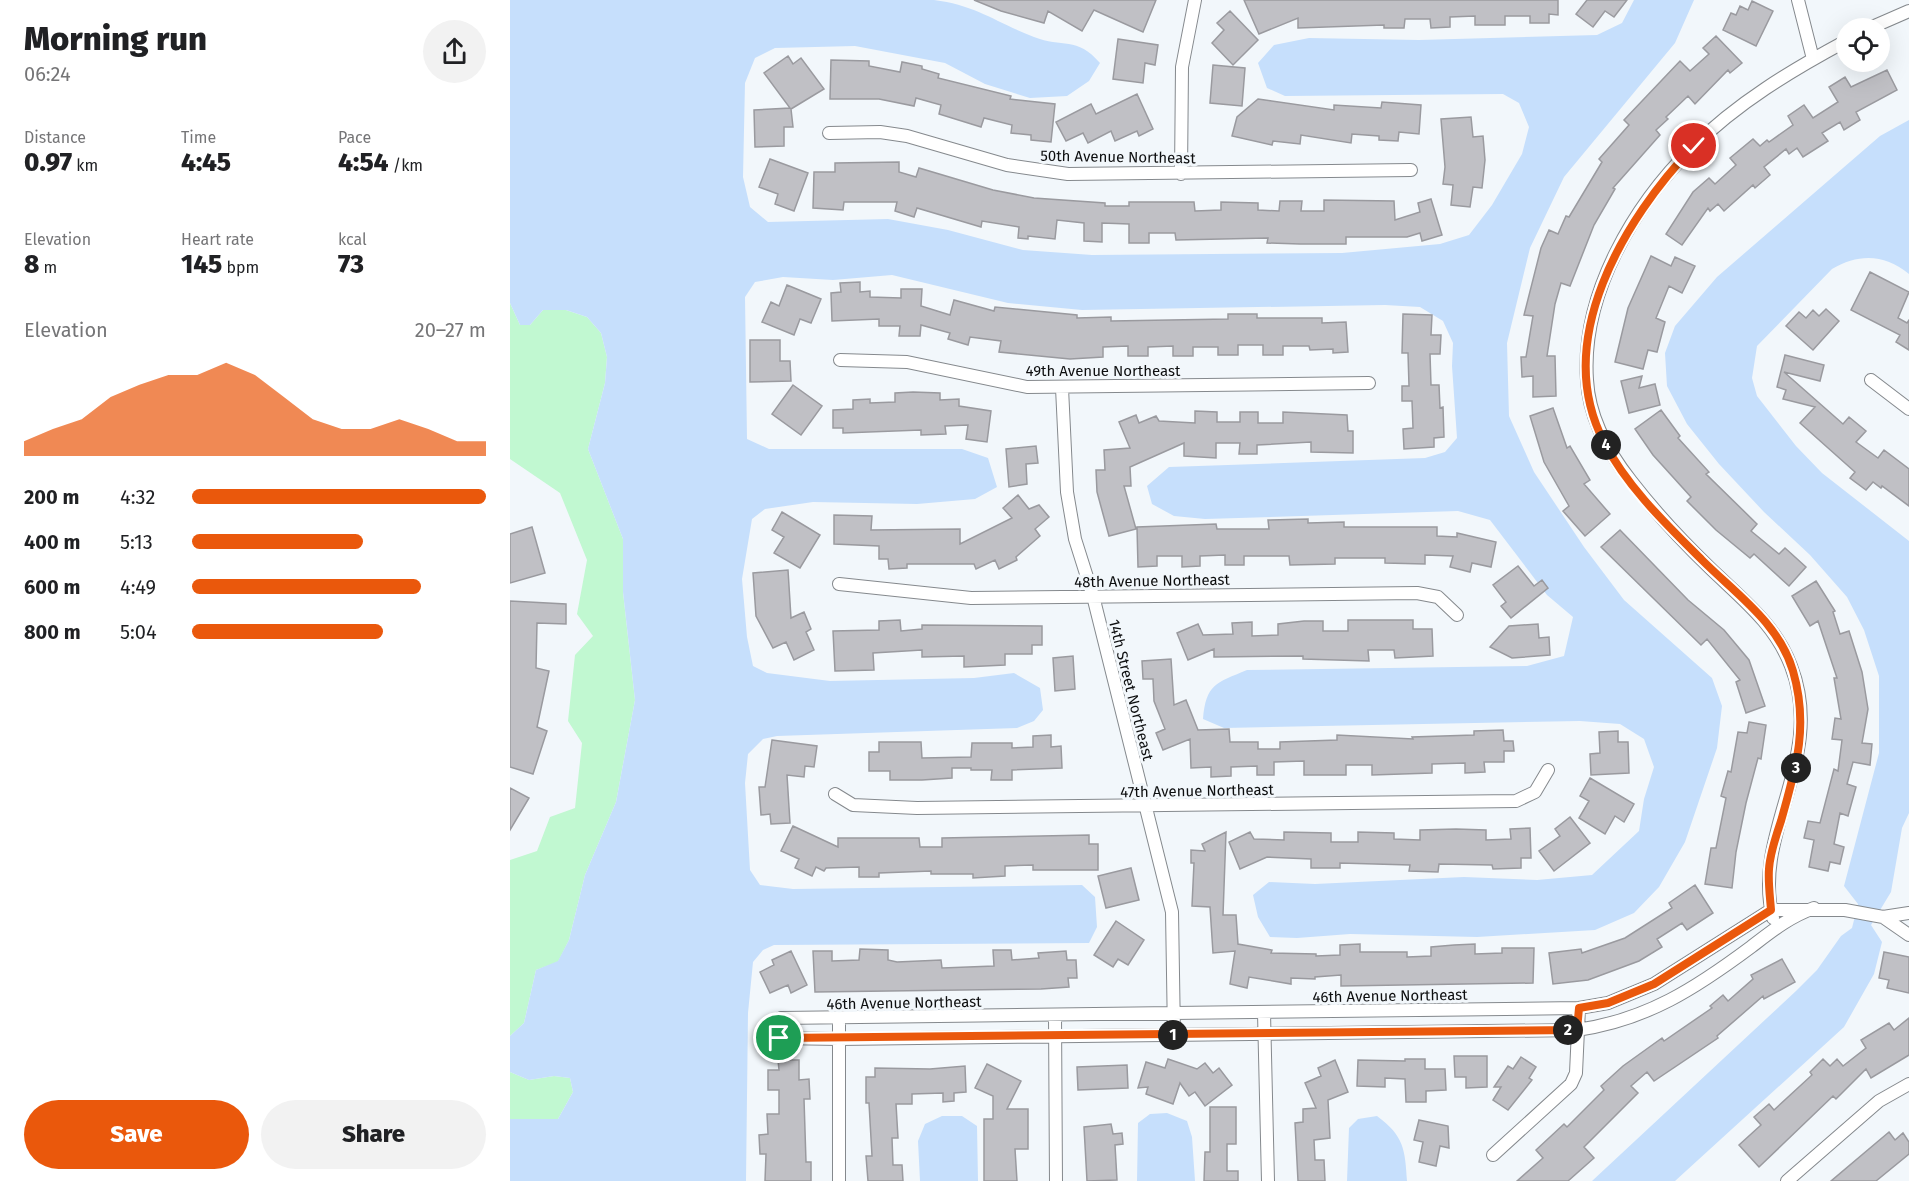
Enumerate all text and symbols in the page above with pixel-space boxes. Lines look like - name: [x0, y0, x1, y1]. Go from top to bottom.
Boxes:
- map controls: [1836, 18, 1890, 72]
- button: locate: [1836, 18, 1890, 72]
- text: Morning run: [24, 19, 207, 59]
- button: share: [423, 20, 486, 83]
- text: 06:24: [24, 62, 71, 86]
- pin: [1668, 120, 1719, 171]
- text: Distance: [24, 128, 86, 147]
- text: Time: [181, 128, 216, 147]
- text: Pace: [338, 128, 371, 147]
- icon: check: [1677, 129, 1710, 162]
- text: 0.97: [24, 147, 72, 178]
- text: 4:45: [181, 147, 231, 178]
- text: 4:54: [338, 147, 389, 178]
- street label: 50th Avenue Northeast: [1040, 147, 1196, 167]
- text: km: [72, 156, 98, 175]
- text: /km: [389, 156, 423, 175]
- text: Elevation: [24, 230, 91, 249]
- text: Heart rate: [181, 230, 254, 249]
- text: kcal: [338, 230, 367, 249]
- text: 8: [24, 249, 39, 280]
- text: 145: [181, 249, 222, 280]
- text: 73: [338, 249, 364, 280]
- text: m: [39, 258, 57, 277]
- text: bpm: [222, 258, 259, 277]
- text: Elevation: [24, 318, 108, 342]
- text: 20–27 m: [415, 318, 486, 342]
- street label: 49th Avenue Northeast: [1026, 362, 1181, 380]
- pin: 4: [1591, 430, 1621, 460]
- text: 4: [1601, 435, 1611, 454]
- text: 200 m: [24, 485, 79, 509]
- text: 4:32: [120, 485, 155, 509]
- text: 400 m: [24, 530, 80, 554]
- text: 5:13: [120, 530, 153, 554]
- street label: 48th Avenue Northeast: [1074, 571, 1231, 591]
- text: 600 m: [24, 575, 80, 599]
- text: 4:49: [120, 575, 156, 599]
- street label: 14th Street Northeast: [1105, 618, 1157, 763]
- text: 800 m: [24, 620, 81, 644]
- text: 5:04: [120, 620, 157, 644]
- pin: 3: [1781, 753, 1811, 783]
- text: 3: [1792, 758, 1800, 777]
- street label: 47th Avenue Northeast: [1120, 781, 1275, 801]
- street label: 46th Avenue Northeast: [1312, 986, 1468, 1006]
- street label: 46th Avenue Northeast: [826, 993, 982, 1013]
- pin: [753, 1012, 804, 1063]
- pin: 2: [1553, 1015, 1583, 1045]
- pin: 1: [1158, 1020, 1188, 1050]
- text: 2: [1564, 1020, 1572, 1039]
- icon: arrive: [762, 1021, 795, 1054]
- text: 1: [1169, 1025, 1177, 1044]
- button: Save: [24, 1100, 249, 1169]
- button: Share: [261, 1100, 486, 1169]

